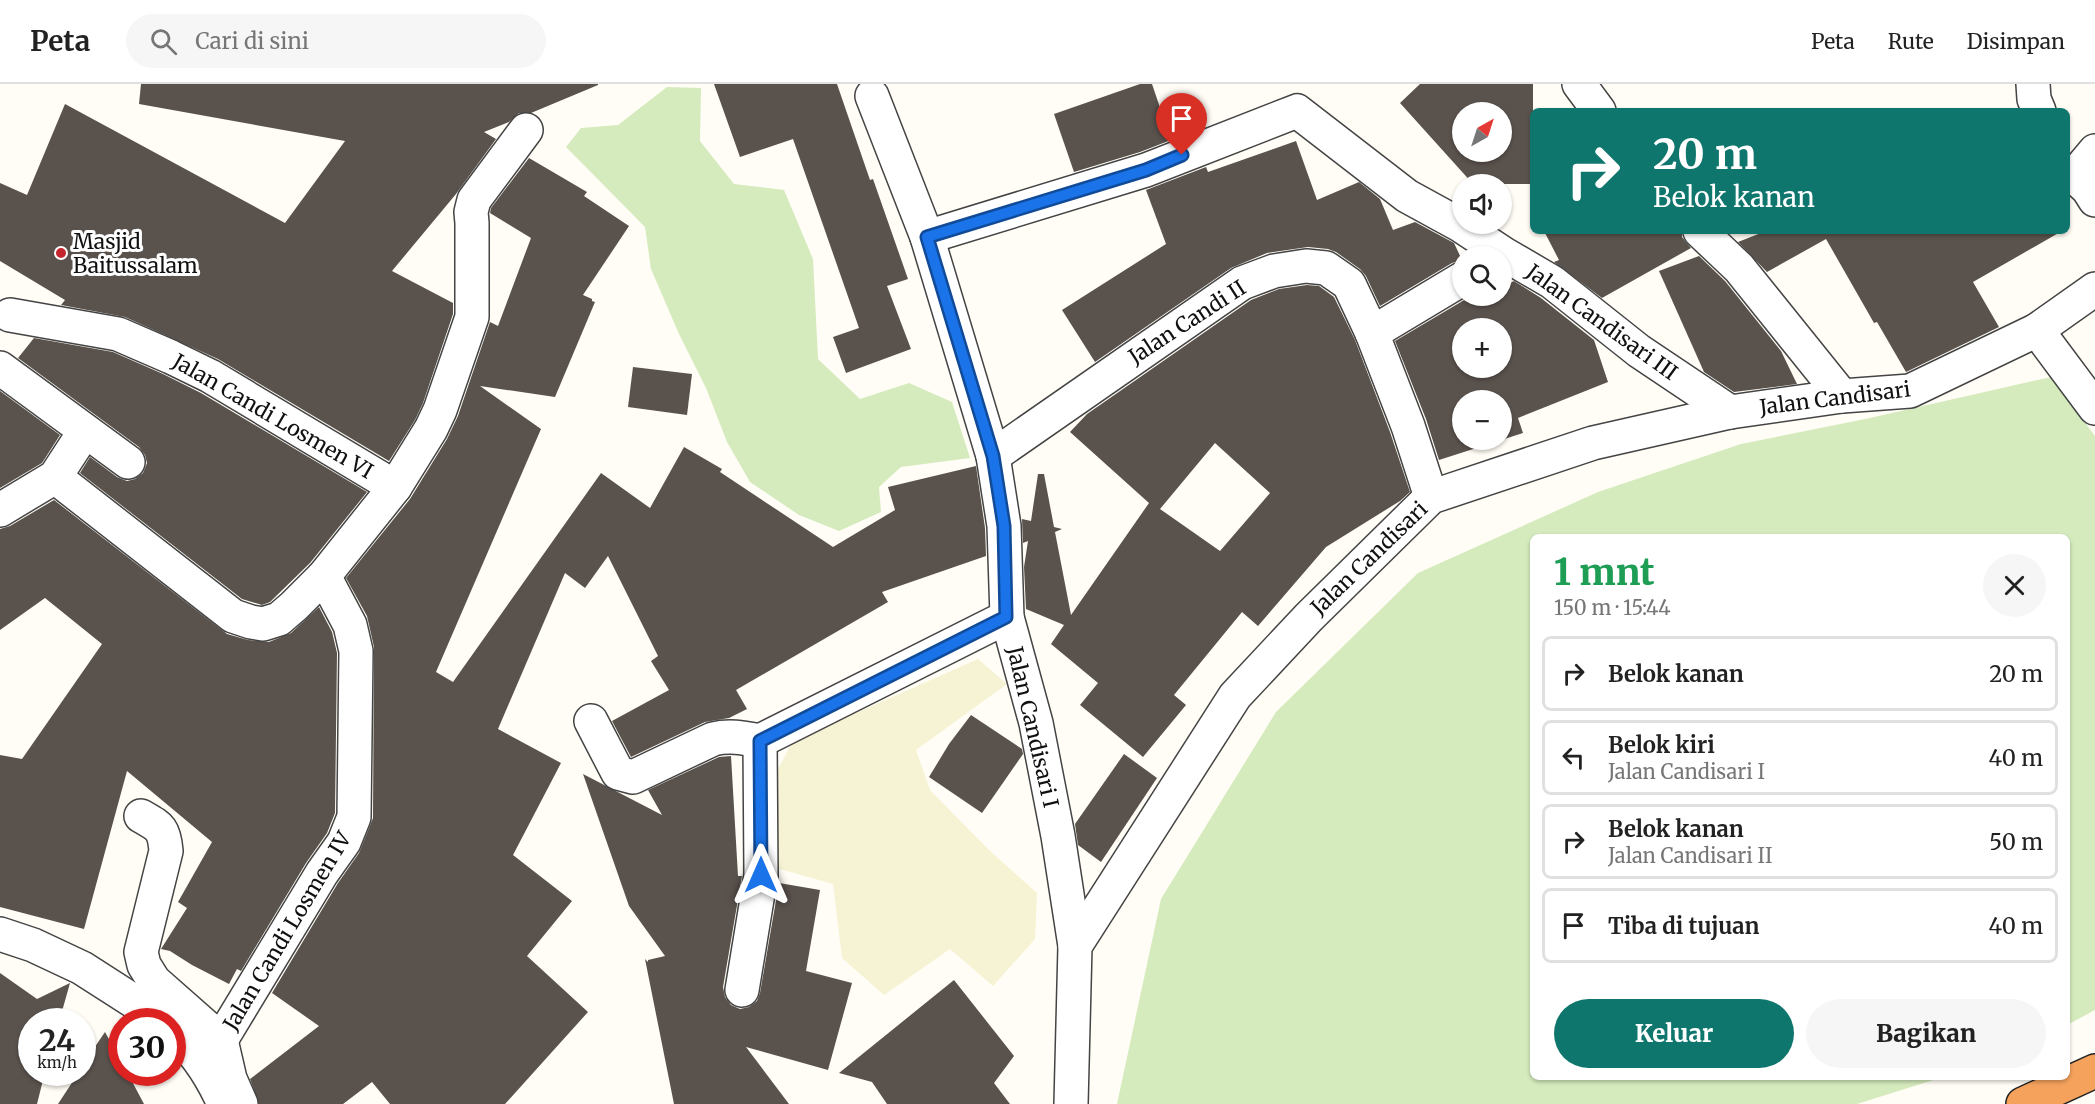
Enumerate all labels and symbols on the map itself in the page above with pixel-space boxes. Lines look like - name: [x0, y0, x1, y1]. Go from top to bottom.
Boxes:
- pin: [1156, 93, 1207, 155]
- north arrow: [1452, 102, 1512, 162]
- place label: Masjid Baitussalam: [73, 228, 198, 279]
- marker: Masjid Baitussalam: [54, 246, 68, 260]
- street label: Jalan Candisari III: [1520, 257, 1683, 386]
- street label: Jalan Candi II: [1122, 274, 1251, 370]
- street label: Jalan Candi Losmen VI: [167, 347, 378, 484]
- street label: Jalan Candisari: [1757, 375, 1912, 421]
- street label: Jalan Candisari: [1304, 495, 1433, 621]
- street label: Jalan Candisari I: [1001, 643, 1065, 810]
- street label: Jalan Candi Losmen IV: [216, 826, 358, 1036]
- position arrow: [729, 843, 793, 907]
- speed limit sign: 30: [108, 1008, 186, 1086]

